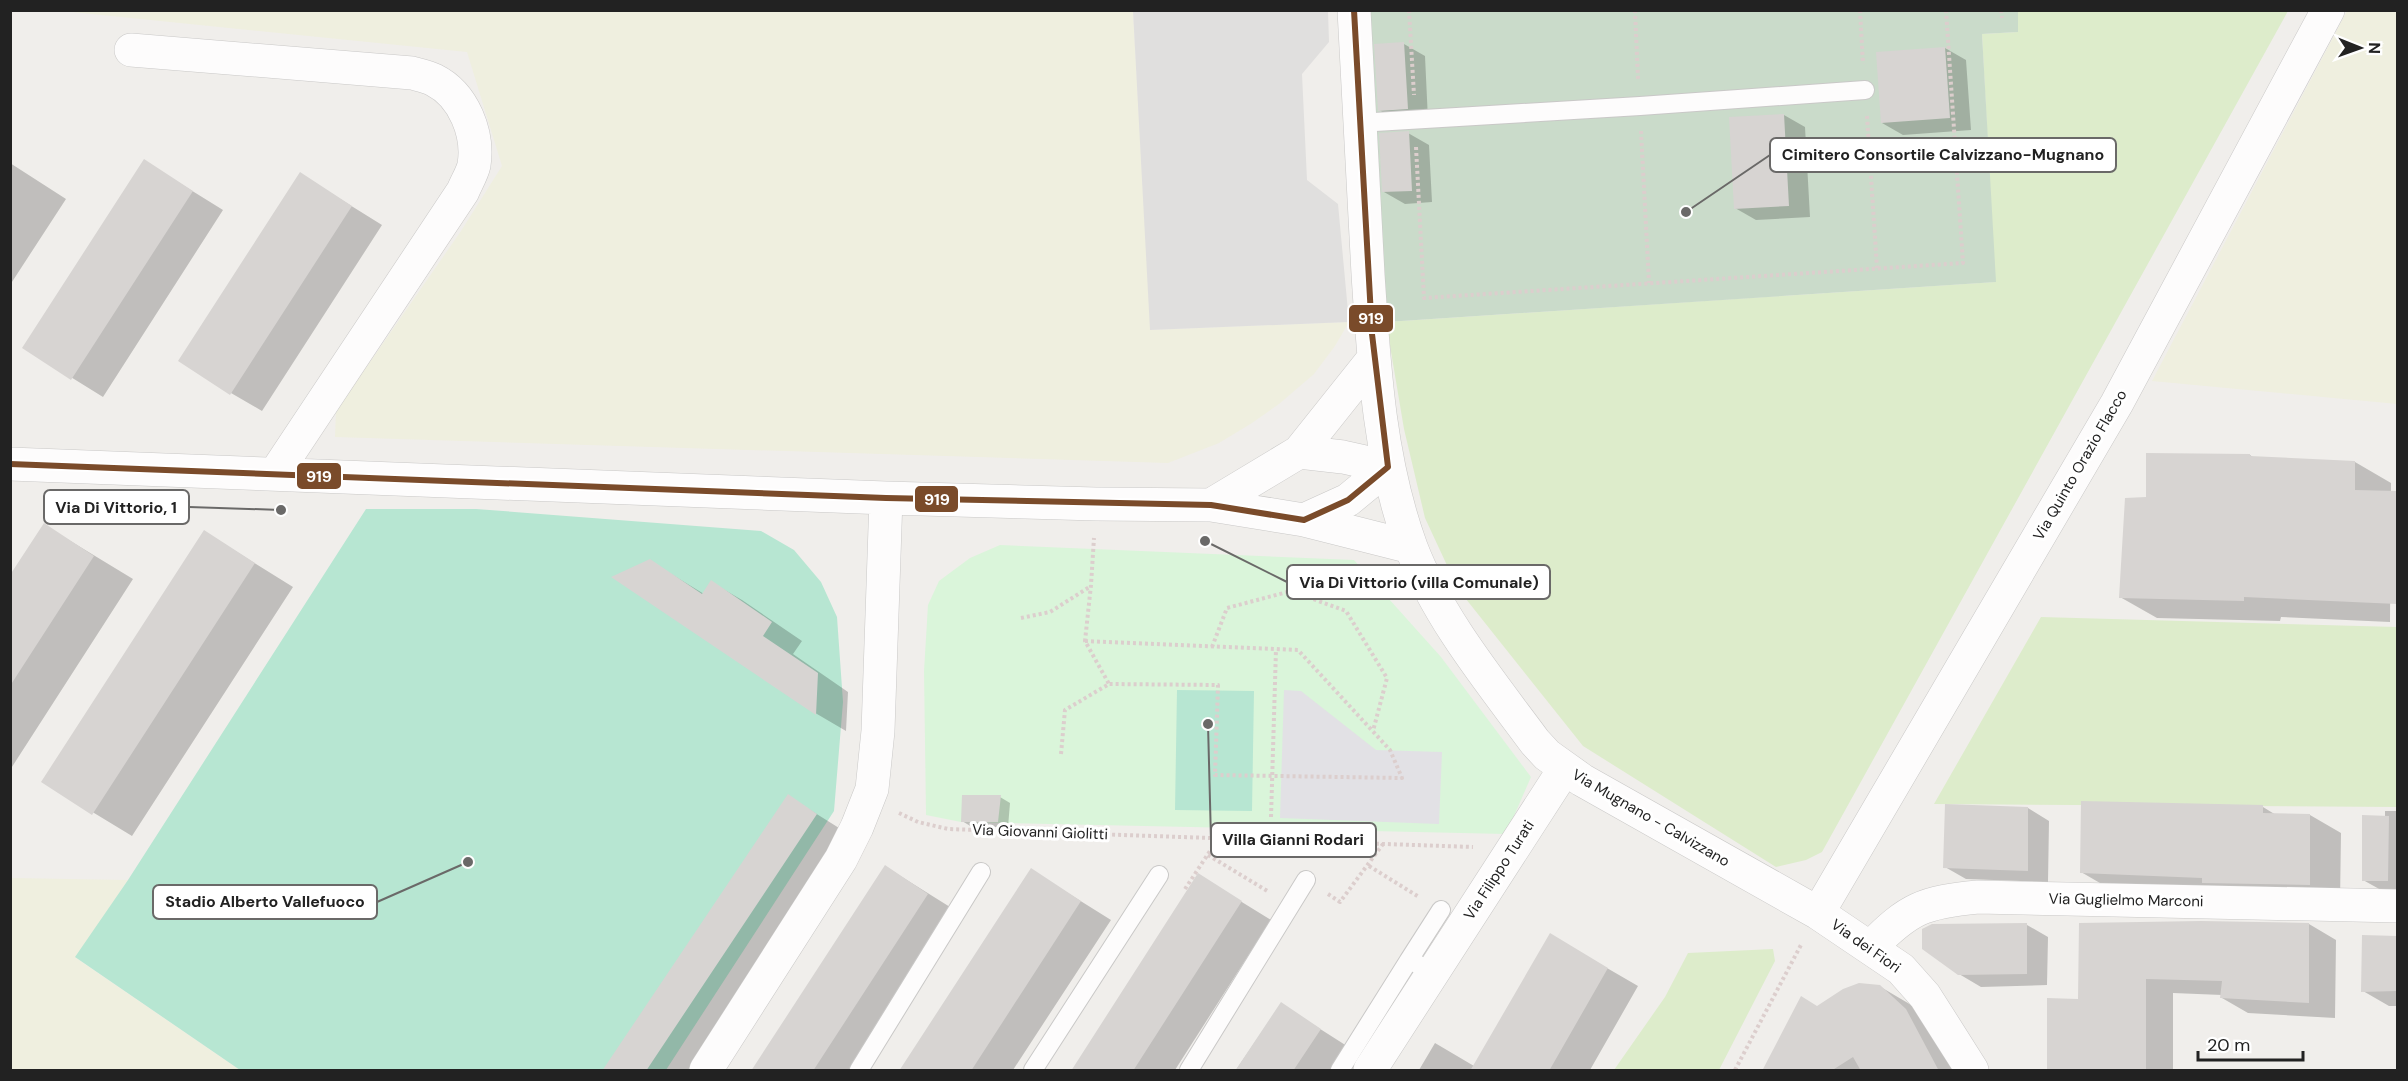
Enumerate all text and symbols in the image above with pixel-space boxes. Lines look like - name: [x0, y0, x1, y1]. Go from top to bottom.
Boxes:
- north arrow: [2330, 18, 2390, 78]
- text: N: [2364, 42, 2385, 54]
- callout: Cimitero Consortile Calvizzano-Mugnano: [1770, 138, 2116, 172]
- text: Cimitero Consortile Calvizzano-Mugnano: [1782, 144, 2104, 165]
- line badge: 919: [1348, 304, 1394, 333]
- text: 919: [1358, 308, 1384, 329]
- street label: Via Quinto Orazio Flacco: [2029, 386, 2131, 544]
- line badge: 919: [296, 462, 342, 490]
- text: 919: [306, 466, 332, 487]
- line badge: 919: [914, 485, 959, 513]
- text: 919: [924, 489, 950, 510]
- callout: Via Di Vittorio, 1: [44, 490, 189, 524]
- text: Via Di Vittorio, 1: [55, 497, 177, 518]
- callout: Via Di Vittorio (villa Comunale): [1287, 565, 1550, 599]
- text: Via Di Vittorio (villa Comunale): [1299, 572, 1539, 593]
- street label: Via Mugnano - Calvizzano: [1569, 765, 1734, 871]
- street label: Via Filippo Turati: [1459, 816, 1539, 924]
- street label: Via Giovanni Giolitti: [972, 820, 1108, 844]
- callout: Villa Gianni Rodari: [1211, 823, 1376, 857]
- text: Villa Gianni Rodari: [1222, 829, 1364, 850]
- callout: Stadio Alberto Vallefuoco: [153, 885, 377, 919]
- street label: Via Guglielmo Marconi: [2048, 889, 2204, 911]
- text: Stadio Alberto Vallefuoco: [165, 891, 365, 912]
- street label: Via dei Fiori: [1827, 915, 1905, 977]
- scale bar: [2198, 1024, 2303, 1062]
- text: 20 m: [2207, 1033, 2250, 1057]

